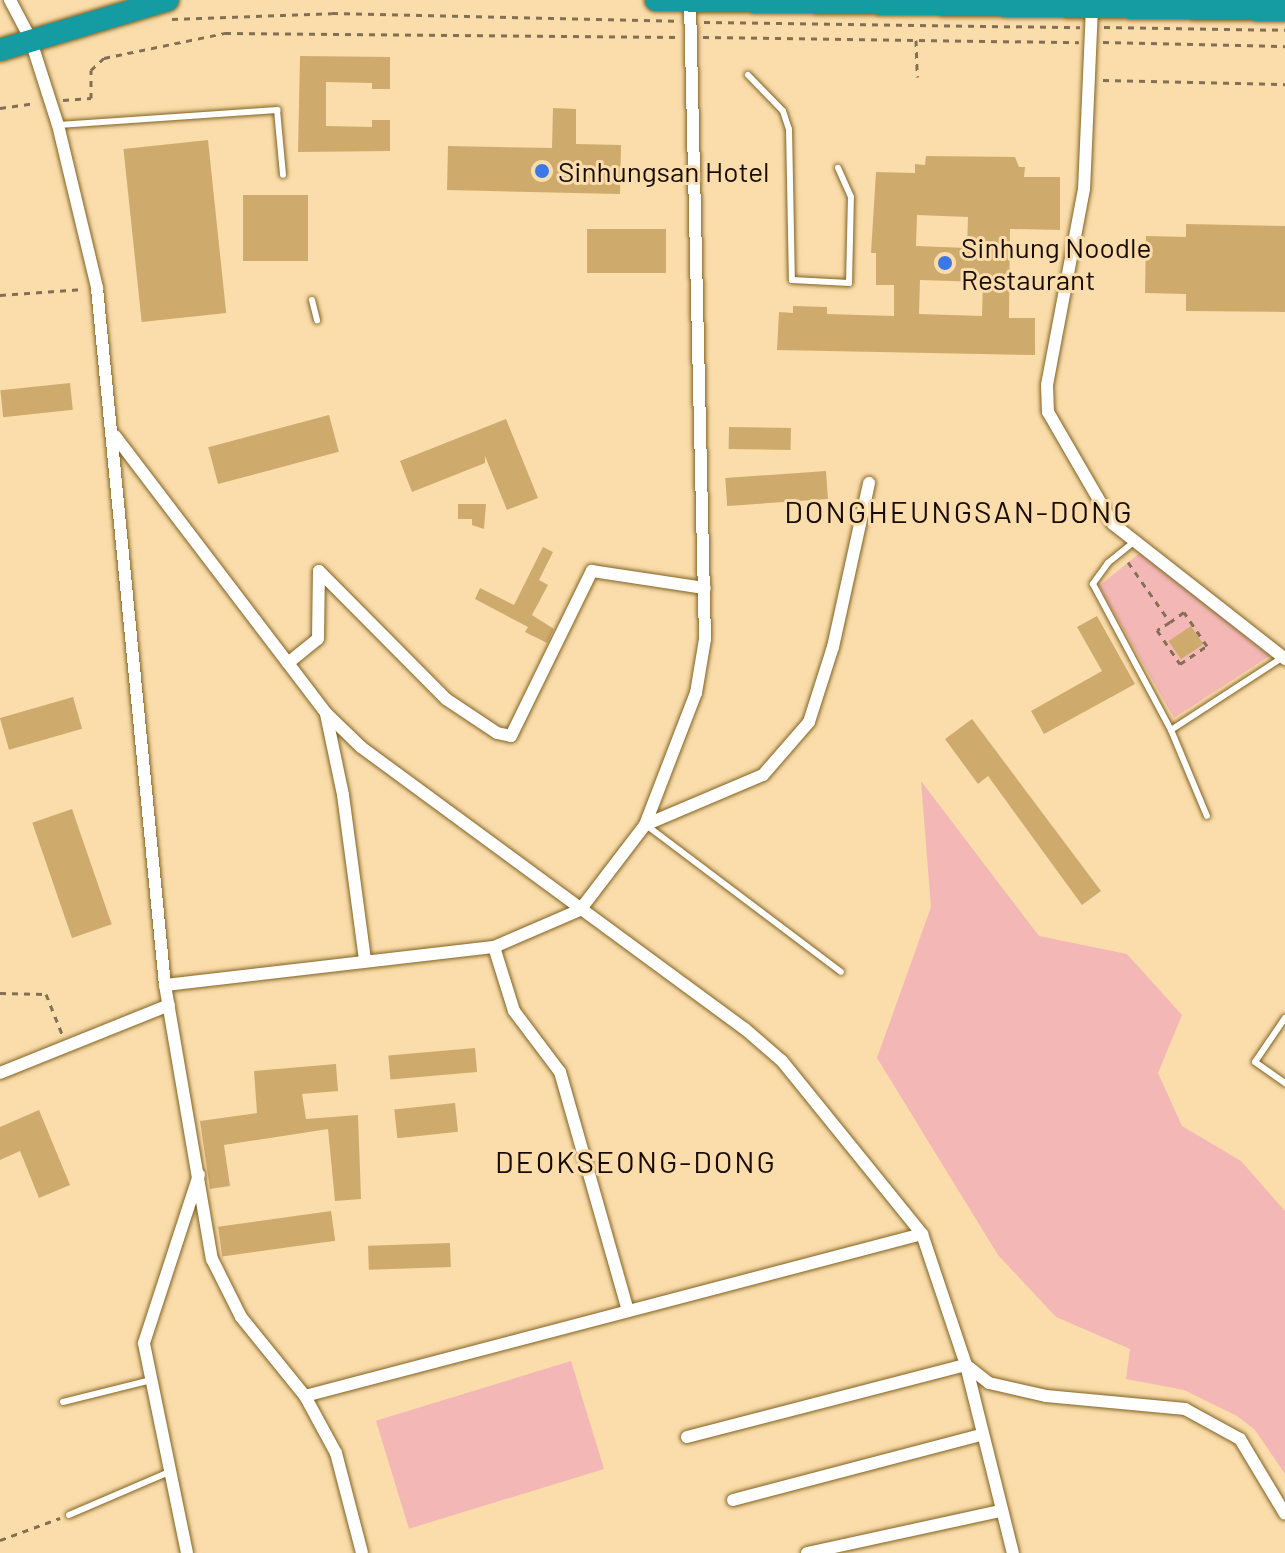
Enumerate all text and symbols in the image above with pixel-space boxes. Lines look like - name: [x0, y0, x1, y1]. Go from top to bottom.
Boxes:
- place label: Sinhungsan Hotel: [558, 154, 770, 188]
- marker: Sinhungsan Hotel: [533, 162, 551, 180]
- place label: Sinhung Noodle Restaurant: [961, 230, 1151, 296]
- marker: Sinhung Noodle Restaurant: [936, 254, 954, 272]
- district label: DONGHEUNGSAN-DONG: [784, 493, 1134, 529]
- district label: DEOKSEONG-DONG: [495, 1143, 777, 1179]

